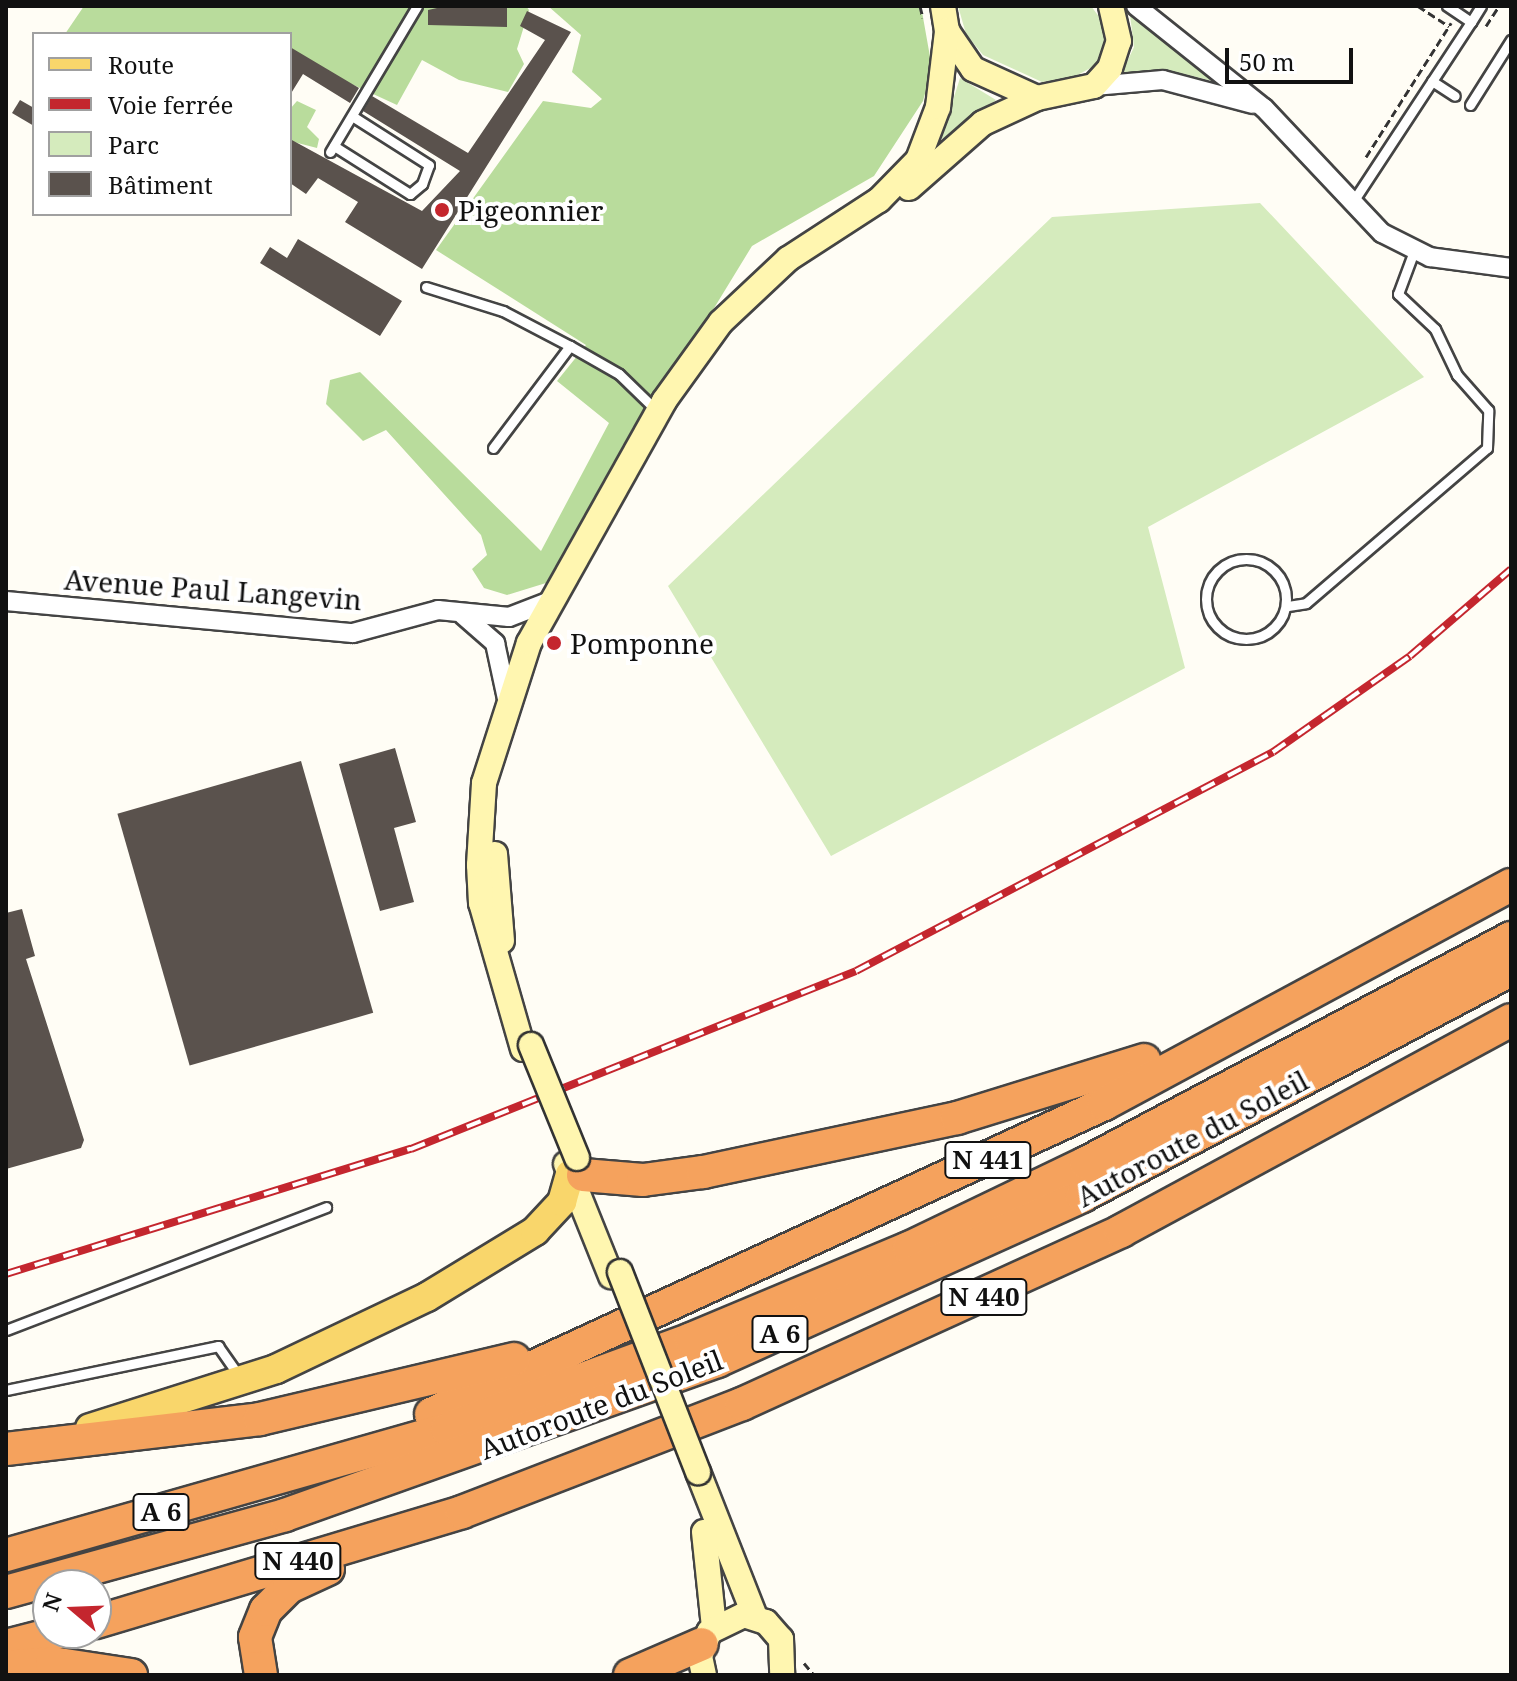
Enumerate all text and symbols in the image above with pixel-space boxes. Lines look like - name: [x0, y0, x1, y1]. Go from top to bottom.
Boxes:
- legend: [32, 32, 292, 216]
- scale bar: [1229, 32, 1357, 82]
- text: 50 m: [1239, 45, 1295, 78]
- text: Route: [108, 48, 174, 81]
- text: Voie ferrée: [108, 88, 233, 121]
- text: Parc: [108, 128, 159, 161]
- text: Bâtiment: [108, 168, 213, 201]
- place label: Pigeonnier: [458, 193, 603, 227]
- marker: Pigeonnier: [433, 201, 451, 219]
- street label: Avenue Paul Langevin: [63, 562, 363, 616]
- place label: Pomponne: [570, 626, 714, 660]
- marker: Pomponne: [545, 634, 563, 652]
- street label: Autoroute du Soleil: [1071, 1063, 1313, 1213]
- road number: N 441: [944, 1138, 1032, 1182]
- road number: N 440: [940, 1275, 1028, 1319]
- road number: A 6: [750, 1312, 810, 1356]
- street label: Autoroute du Soleil: [475, 1342, 727, 1466]
- road number: A 6: [131, 1490, 191, 1534]
- road number: N 440: [254, 1539, 342, 1583]
- north arrow: [32, 1569, 112, 1649]
- text: N: [34, 1589, 68, 1615]

